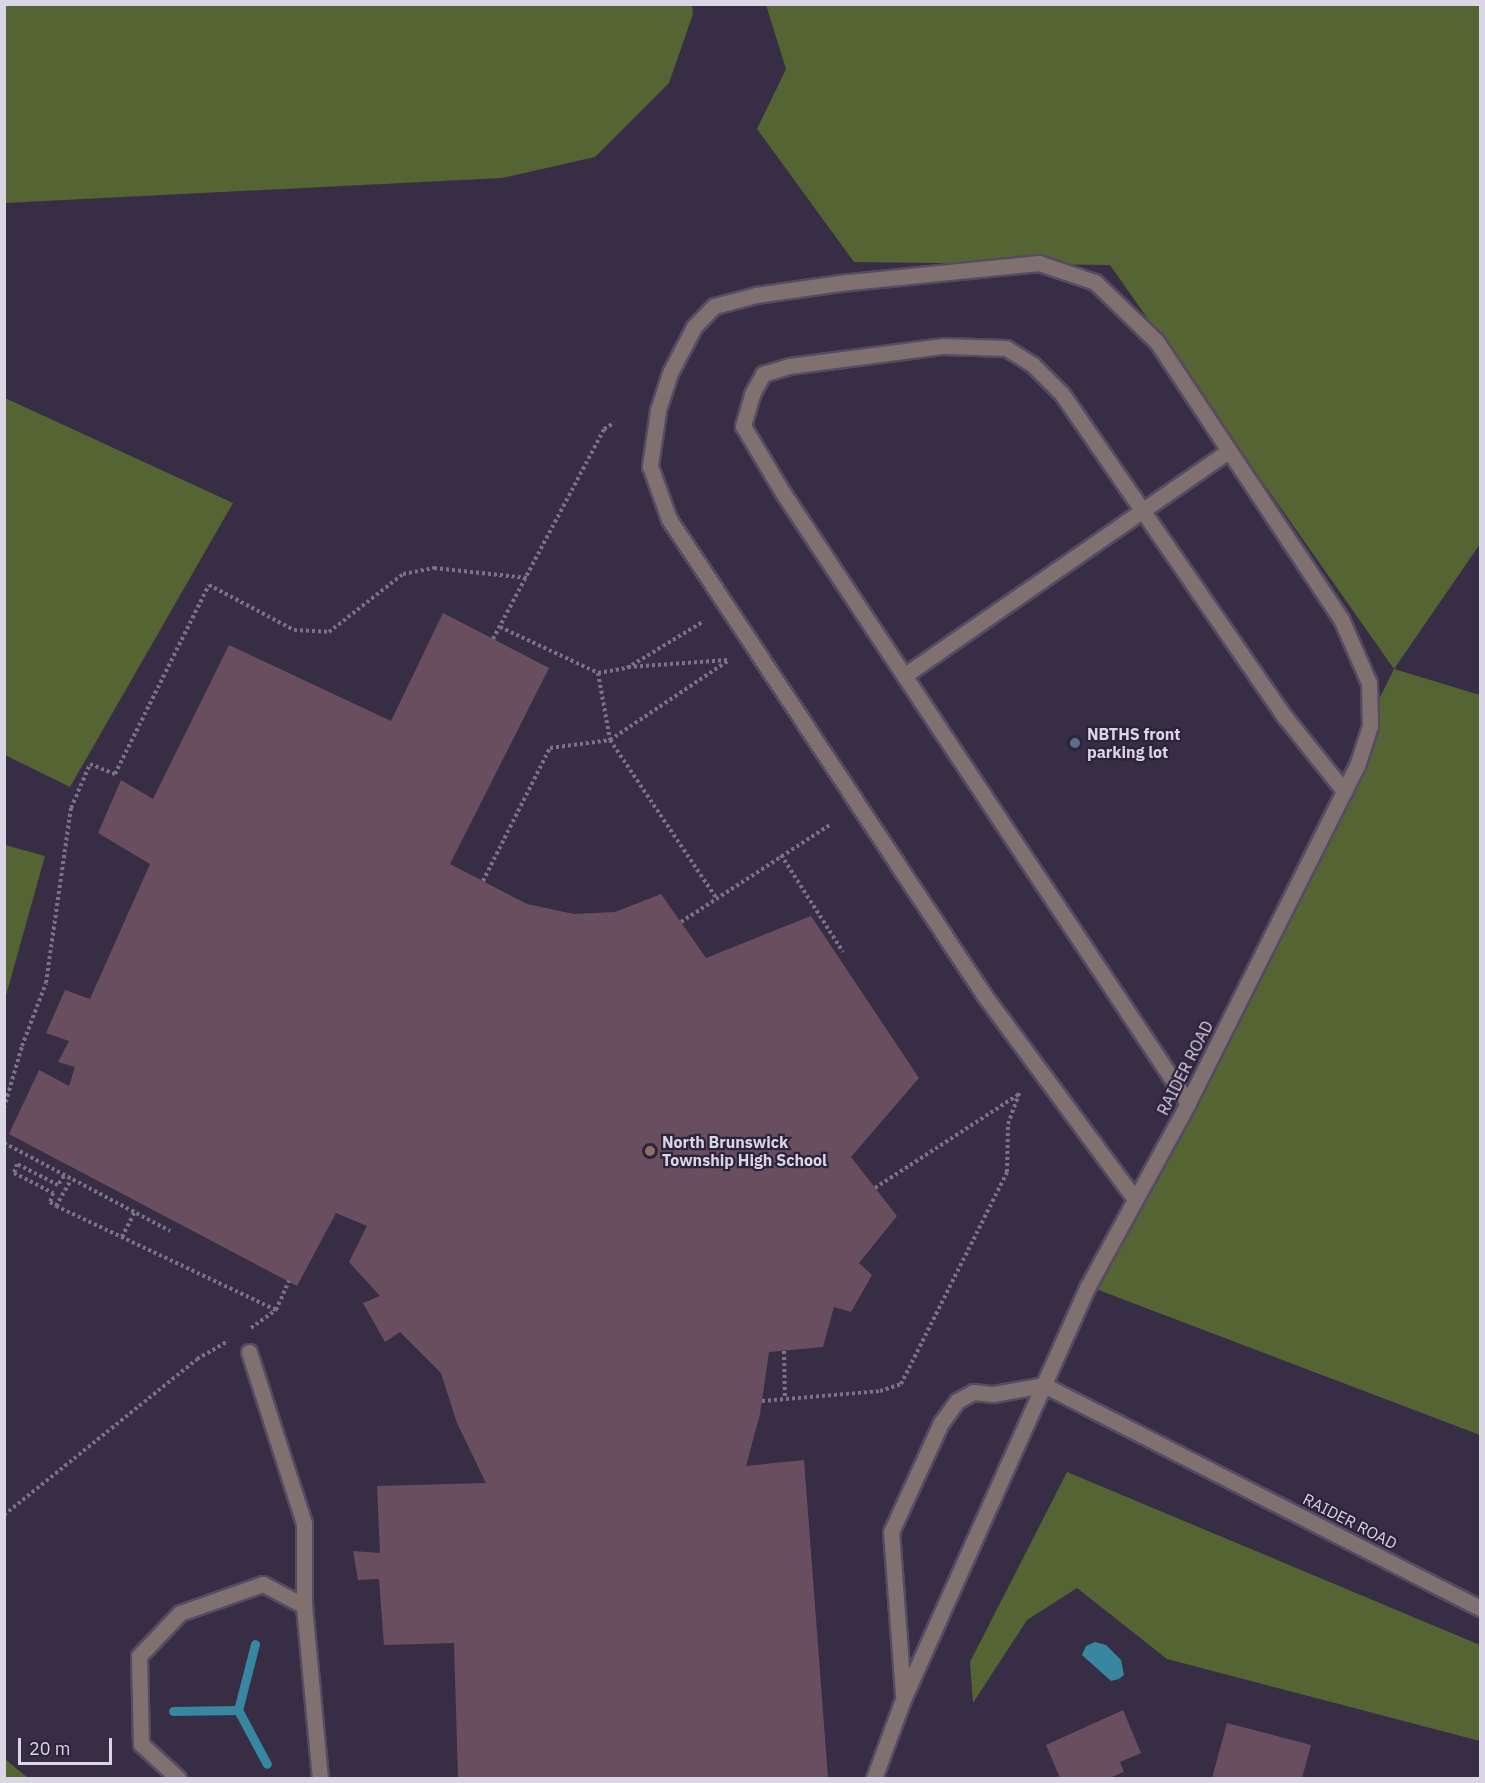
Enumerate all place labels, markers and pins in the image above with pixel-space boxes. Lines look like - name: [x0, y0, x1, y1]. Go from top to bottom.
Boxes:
- place label: NBTHS front parking lot: [1087, 724, 1180, 762]
- marker: NBTHS front parking lot: [1068, 736, 1082, 750]
- place label: North Brunswick Township High School: [662, 1132, 827, 1170]
- marker: North Brunswick Township High School: [643, 1144, 657, 1158]

